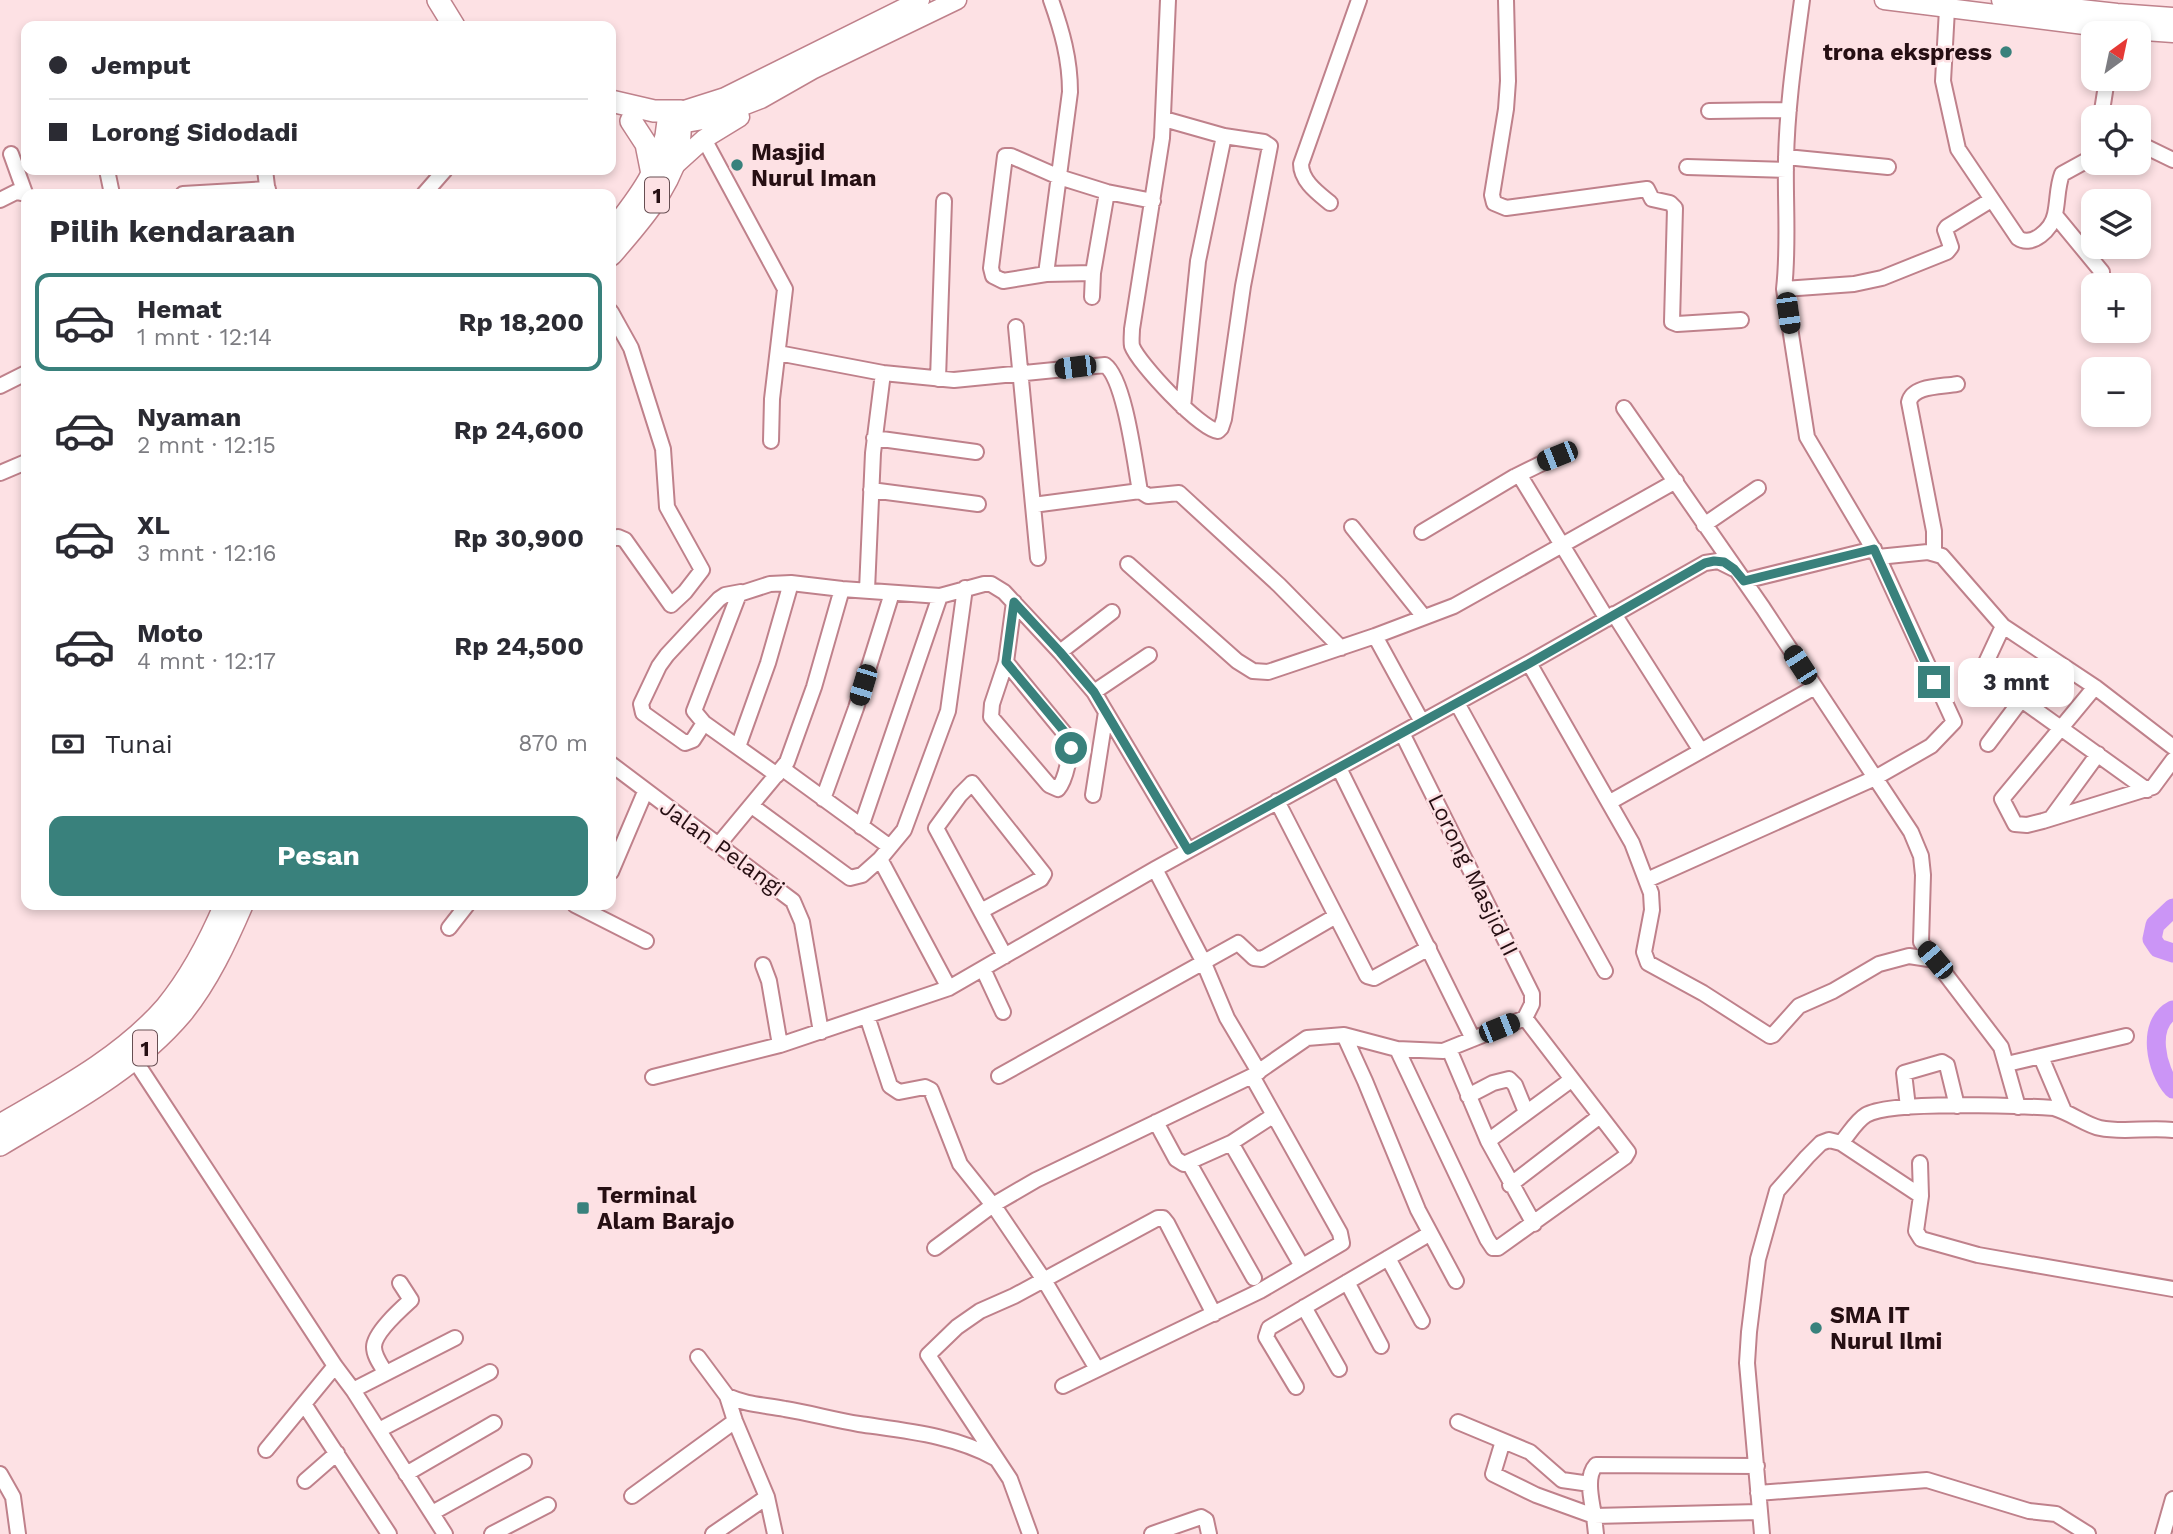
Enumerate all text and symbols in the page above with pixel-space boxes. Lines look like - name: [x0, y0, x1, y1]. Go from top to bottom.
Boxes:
- north arrow: [2081, 21, 2151, 91]
- map controls: [2081, 21, 2151, 427]
- place label: trona ekspress: [1823, 39, 1992, 66]
- marker: trona ekspress: [1998, 44, 2014, 60]
- text: Jemput: [91, 50, 190, 80]
- button: locate: [2081, 105, 2151, 175]
- text: Lorong Sidodadi: [91, 117, 298, 147]
- place label: Masjid Nurul Iman: [751, 139, 877, 192]
- marker: Masjid Nurul Iman: [729, 157, 745, 173]
- road number: 1: [645, 178, 669, 212]
- button: layers: [2081, 189, 2151, 259]
- text: Pilih kendaraan: [49, 212, 296, 250]
- button: +: [2081, 273, 2151, 343]
- icon: car: [53, 291, 116, 354]
- car: [1775, 291, 1802, 335]
- text: Hemat: [137, 294, 222, 324]
- text: Rp 18,200: [459, 307, 584, 337]
- text: 1 mnt · 12:14: [137, 324, 272, 351]
- car: [1053, 354, 1098, 380]
- button: −: [2081, 357, 2151, 427]
- icon: car: [53, 399, 116, 462]
- text: Nyaman: [137, 402, 241, 432]
- text: Rp 24,600: [454, 415, 584, 445]
- text: 2 mnt · 12:15: [137, 432, 276, 459]
- car: [1534, 438, 1581, 474]
- icon: car: [53, 507, 116, 570]
- text: XL: [137, 510, 170, 540]
- text: Rp 30,900: [453, 523, 584, 553]
- text: 3 mnt · 12:16: [137, 540, 276, 567]
- icon: car: [53, 615, 116, 678]
- text: Moto: [137, 618, 203, 648]
- text: Rp 24,500: [454, 631, 584, 661]
- car: [1780, 642, 1821, 688]
- text: 4 mnt · 12:17: [137, 648, 276, 675]
- callout: 3 mnt: [1958, 658, 2074, 706]
- car: [847, 662, 880, 708]
- route end: [1918, 666, 1950, 698]
- text: 3 mnt: [1983, 669, 2049, 696]
- icon: cash: [49, 725, 87, 763]
- text: Tunai: [105, 729, 173, 759]
- text: 870 m: [518, 730, 588, 757]
- route start: [1055, 732, 1087, 764]
- street label: Lorong Masjid II: [1422, 789, 1524, 961]
- street label: Jalan Pelangi: [654, 794, 790, 902]
- button: Pesan: [49, 816, 588, 896]
- car: [1914, 937, 1957, 983]
- car: [1476, 1010, 1523, 1046]
- road number: 1: [133, 1030, 157, 1066]
- place label: Terminal Alam Barajo: [597, 1182, 734, 1235]
- marker: Terminal Alam Barajo: [575, 1200, 591, 1216]
- place label: SMA IT Nurul Ilmi: [1830, 1302, 1942, 1355]
- marker: SMA IT Nurul Ilmi: [1808, 1320, 1824, 1336]

